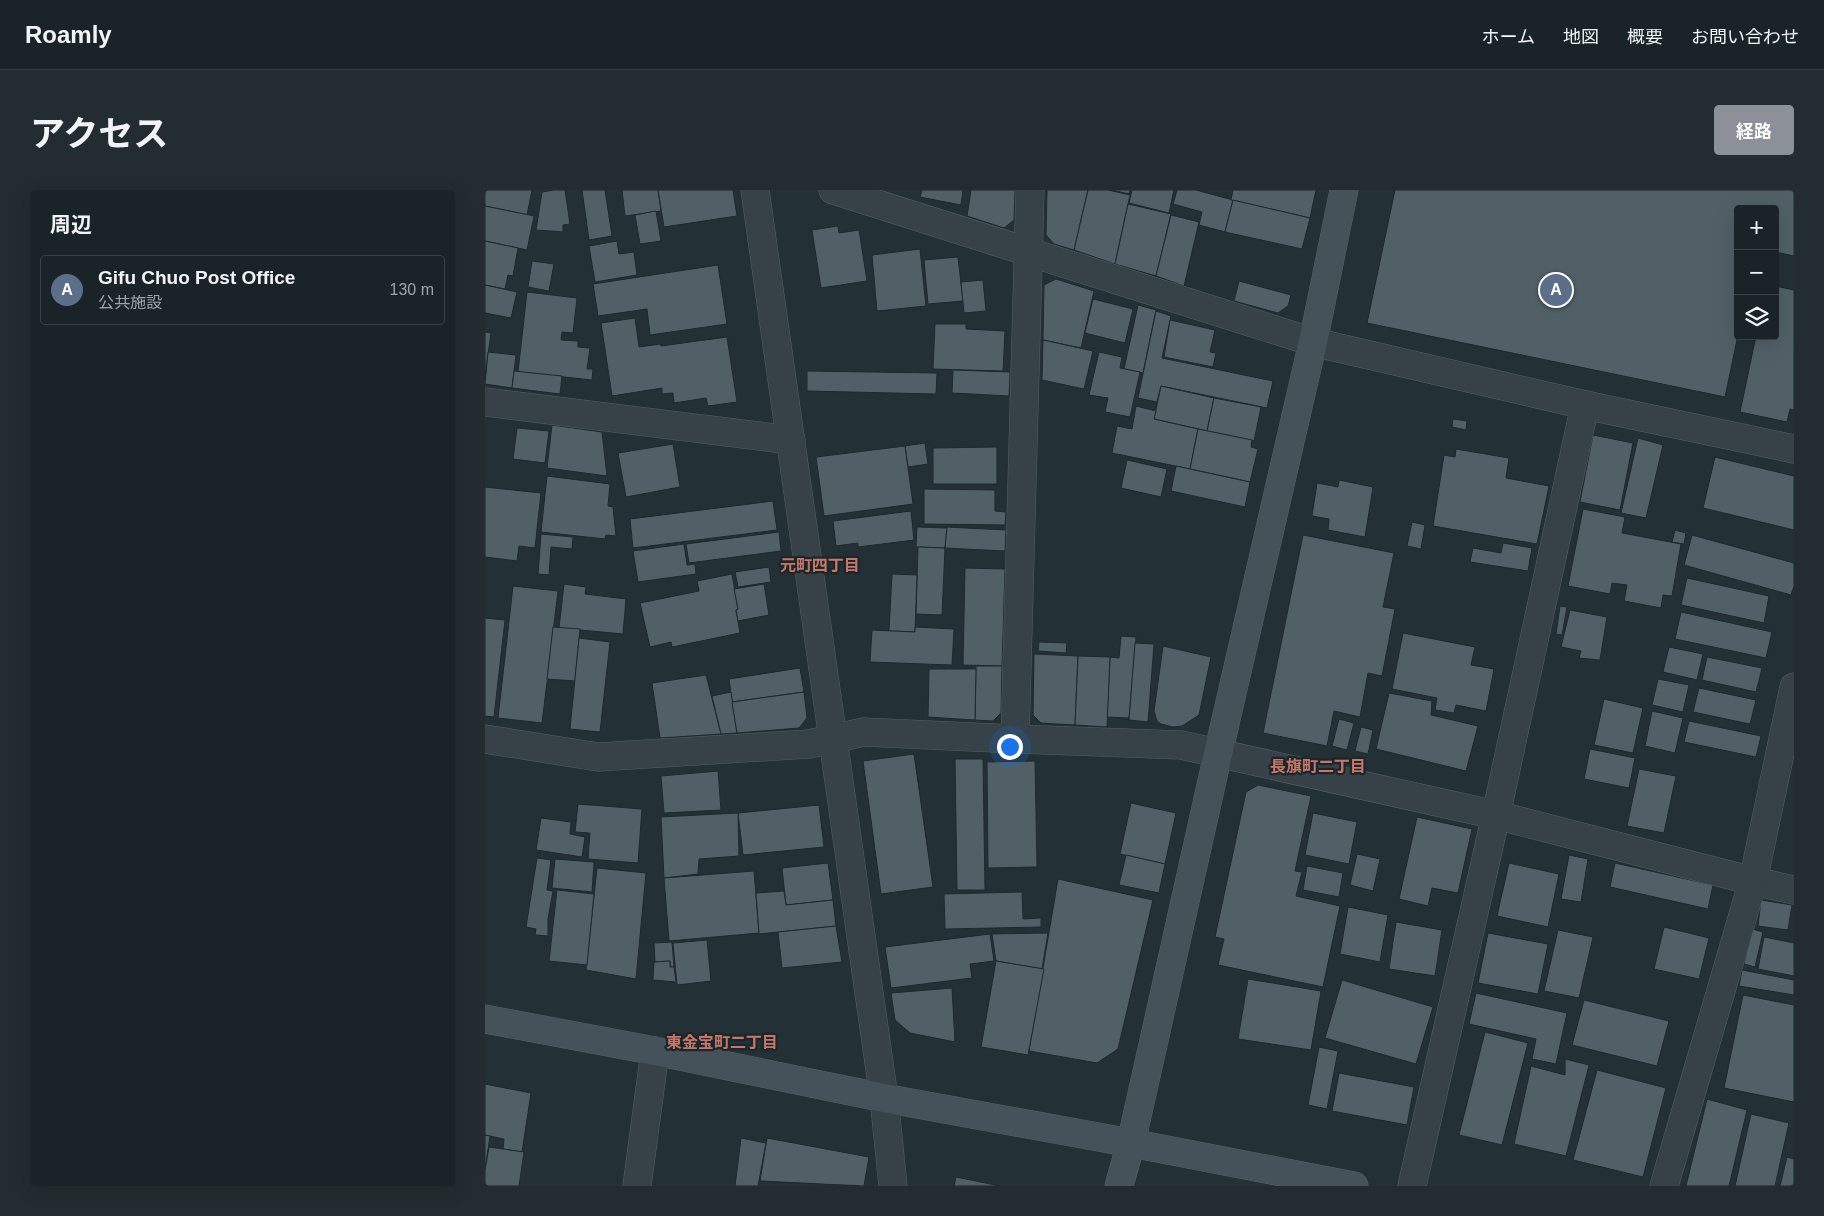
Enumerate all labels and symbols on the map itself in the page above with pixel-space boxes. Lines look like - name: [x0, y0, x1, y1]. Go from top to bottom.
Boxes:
- pin: A: [1540, 271, 1572, 309]
- district label: 元町四丁目: [780, 557, 860, 574]
- your location: [997, 734, 1023, 760]
- district label: 長旗町二丁目: [1270, 758, 1366, 775]
- district label: 東金宝町二丁目: [666, 1034, 778, 1051]

